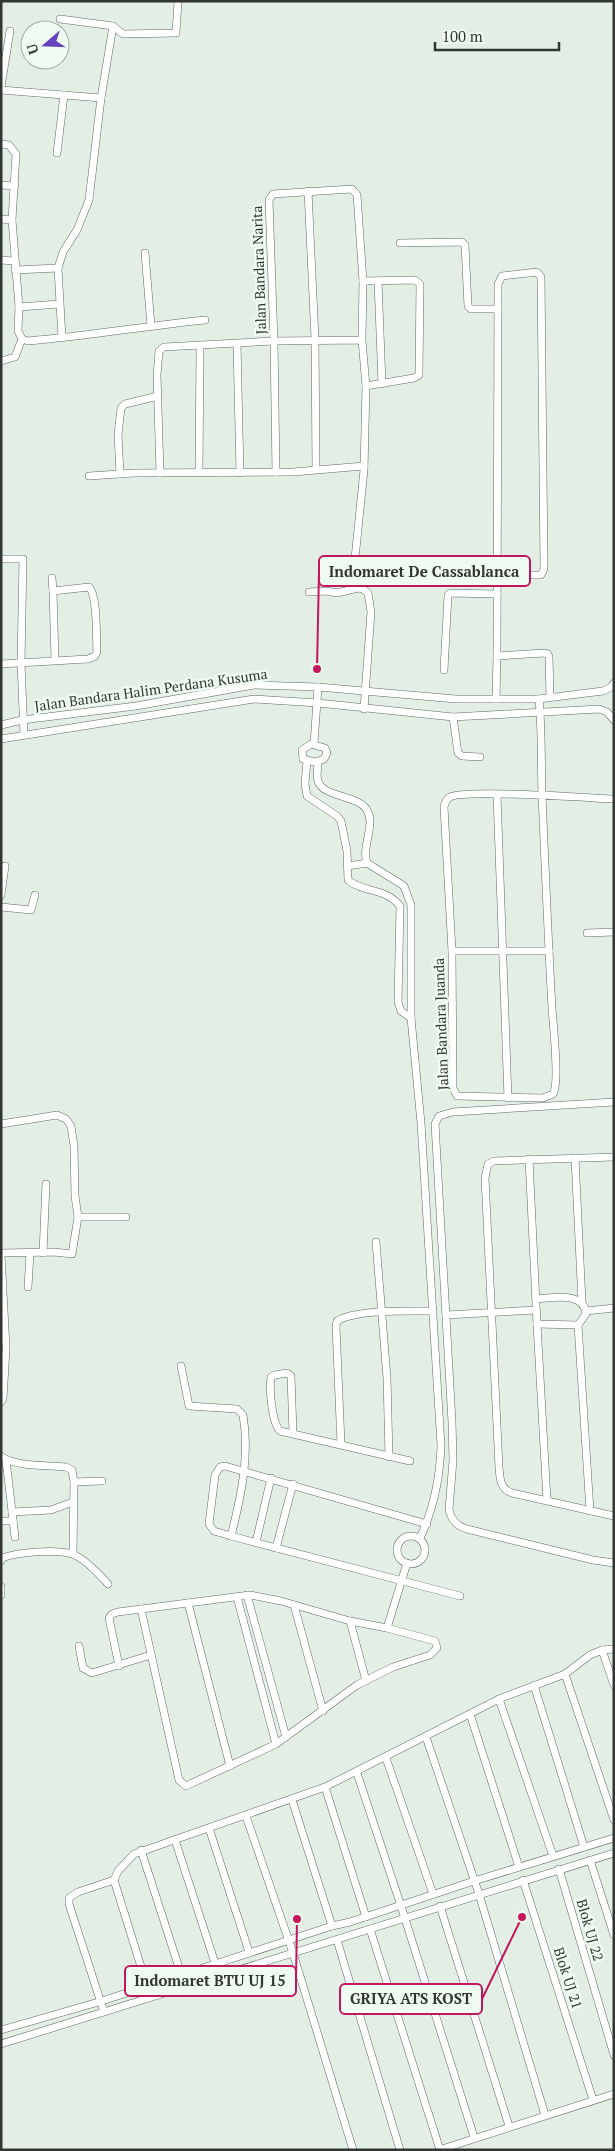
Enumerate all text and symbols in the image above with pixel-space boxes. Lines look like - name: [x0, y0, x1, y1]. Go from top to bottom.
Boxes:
- north arrow: [20, 20, 70, 70]
- scale bar: [435, 20, 559, 52]
- text: 100 m: [442, 26, 483, 46]
- text: U: [22, 42, 43, 57]
- street label: Jalan Bandara Narita: [247, 205, 270, 335]
- callout: Indomaret De Cassablanca: [319, 556, 530, 586]
- text: Indomaret De Cassablanca: [329, 561, 520, 581]
- street label: Jalan Bandara Halim Perdana Kusuma: [33, 664, 269, 715]
- street label: Jalan Bandara Juanda: [429, 957, 452, 1091]
- street label: Blok UJ 22: [573, 1897, 608, 1963]
- street label: Blok UJ 21: [550, 1945, 587, 2011]
- callout: Indomaret BTU UJ 15: [125, 1966, 296, 1996]
- text: Indomaret BTU UJ 15: [134, 1970, 286, 1990]
- callout: GRIYA ATS KOST: [340, 1984, 482, 2014]
- text: GRIYA ATS KOST: [350, 1988, 472, 2008]

